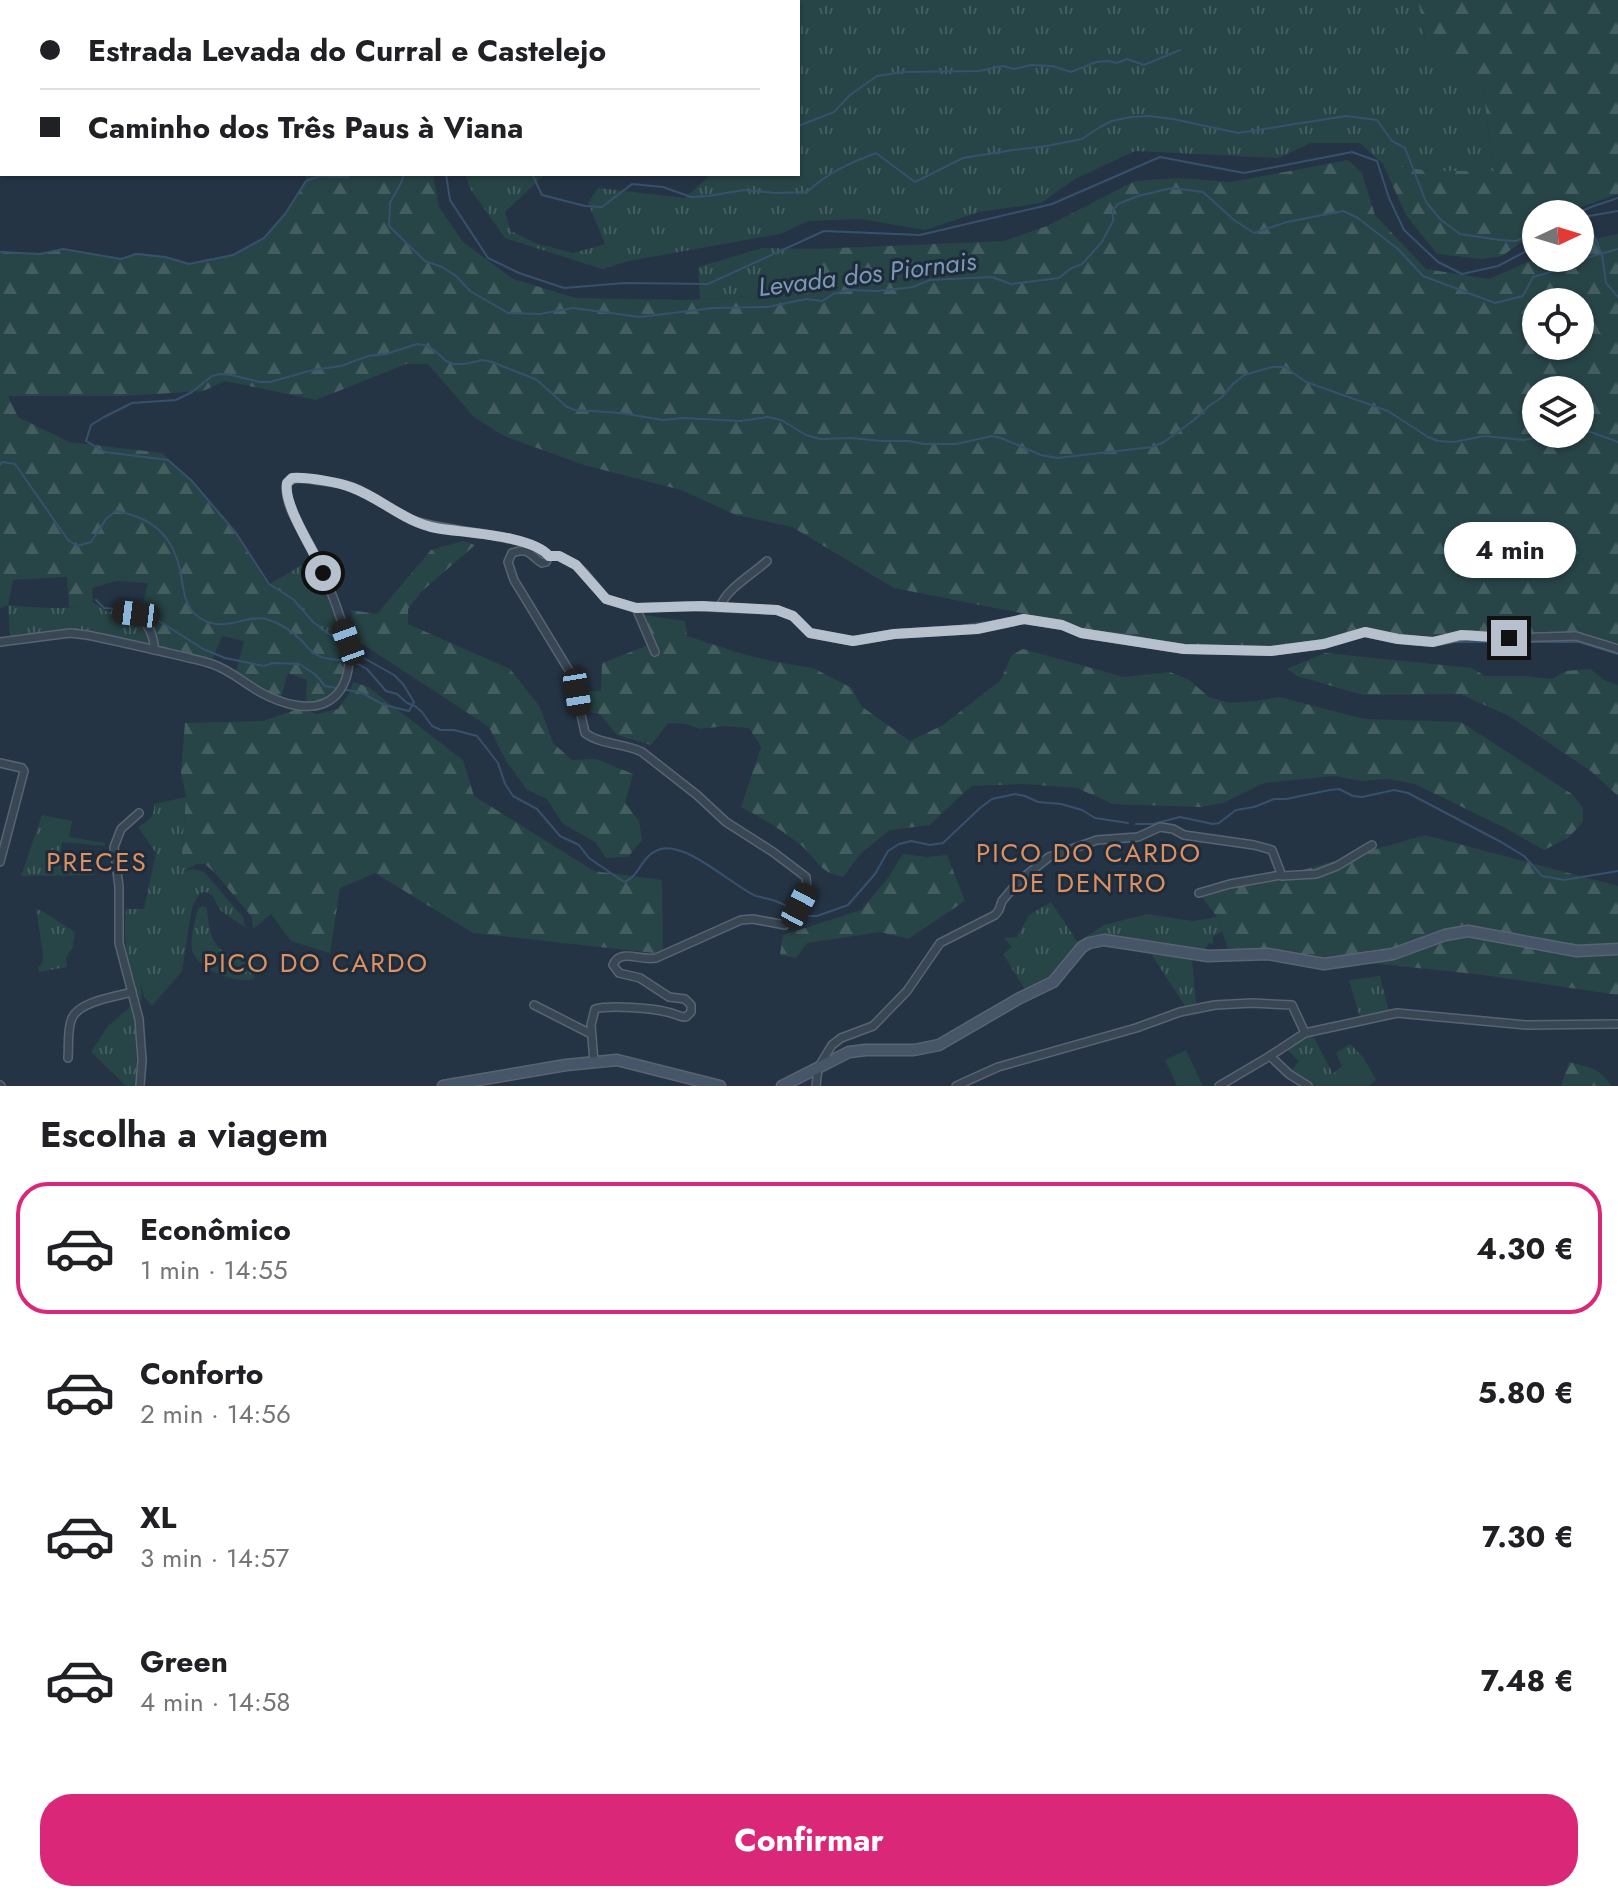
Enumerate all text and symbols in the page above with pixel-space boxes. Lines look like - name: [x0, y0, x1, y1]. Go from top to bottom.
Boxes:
- text: Estrada Levada do Curral e Castelejo: [88, 29, 606, 72]
- text: Caminho dos Três Paus à Viana: [88, 106, 523, 149]
- north arrow: [1522, 200, 1594, 272]
- map controls: [1522, 200, 1594, 448]
- water label: Levada dos Piornais: [756, 242, 979, 306]
- button: locate: [1522, 288, 1594, 360]
- button: layers: [1522, 376, 1594, 448]
- callout: 4 min: [1443, 522, 1575, 578]
- text: 4 min: [1475, 531, 1545, 569]
- route start: [305, 555, 341, 591]
- car: [111, 599, 161, 629]
- car: [329, 615, 367, 669]
- route end: [1491, 620, 1527, 656]
- car: [561, 666, 593, 718]
- district label: PICO DO CARDO DE DENTRO: [976, 834, 1202, 902]
- district label: PRECES: [46, 843, 148, 881]
- car: [777, 879, 821, 933]
- district label: PICO DO CARDO: [203, 944, 429, 982]
- text: Escolha a viagem: [40, 1108, 328, 1160]
- text: Econômico: [140, 1208, 291, 1251]
- icon: car: [44, 1212, 116, 1284]
- text: 4.30 €: [1476, 1227, 1574, 1270]
- text: 1 min · 14:55: [140, 1251, 288, 1289]
- text: Conforto: [140, 1352, 264, 1395]
- icon: car: [44, 1356, 116, 1428]
- text: 5.80 €: [1478, 1371, 1574, 1414]
- text: 2 min · 14:56: [140, 1395, 291, 1433]
- text: XL: [140, 1496, 176, 1539]
- icon: car: [44, 1500, 116, 1572]
- text: 7.30 €: [1482, 1515, 1574, 1558]
- text: 3 min · 14:57: [140, 1539, 289, 1577]
- text: Green: [140, 1640, 228, 1683]
- icon: car: [44, 1644, 116, 1716]
- text: 7.48 €: [1481, 1659, 1574, 1702]
- text: 4 min · 14:58: [140, 1683, 291, 1721]
- button: Confirmar: [40, 1794, 1578, 1886]

